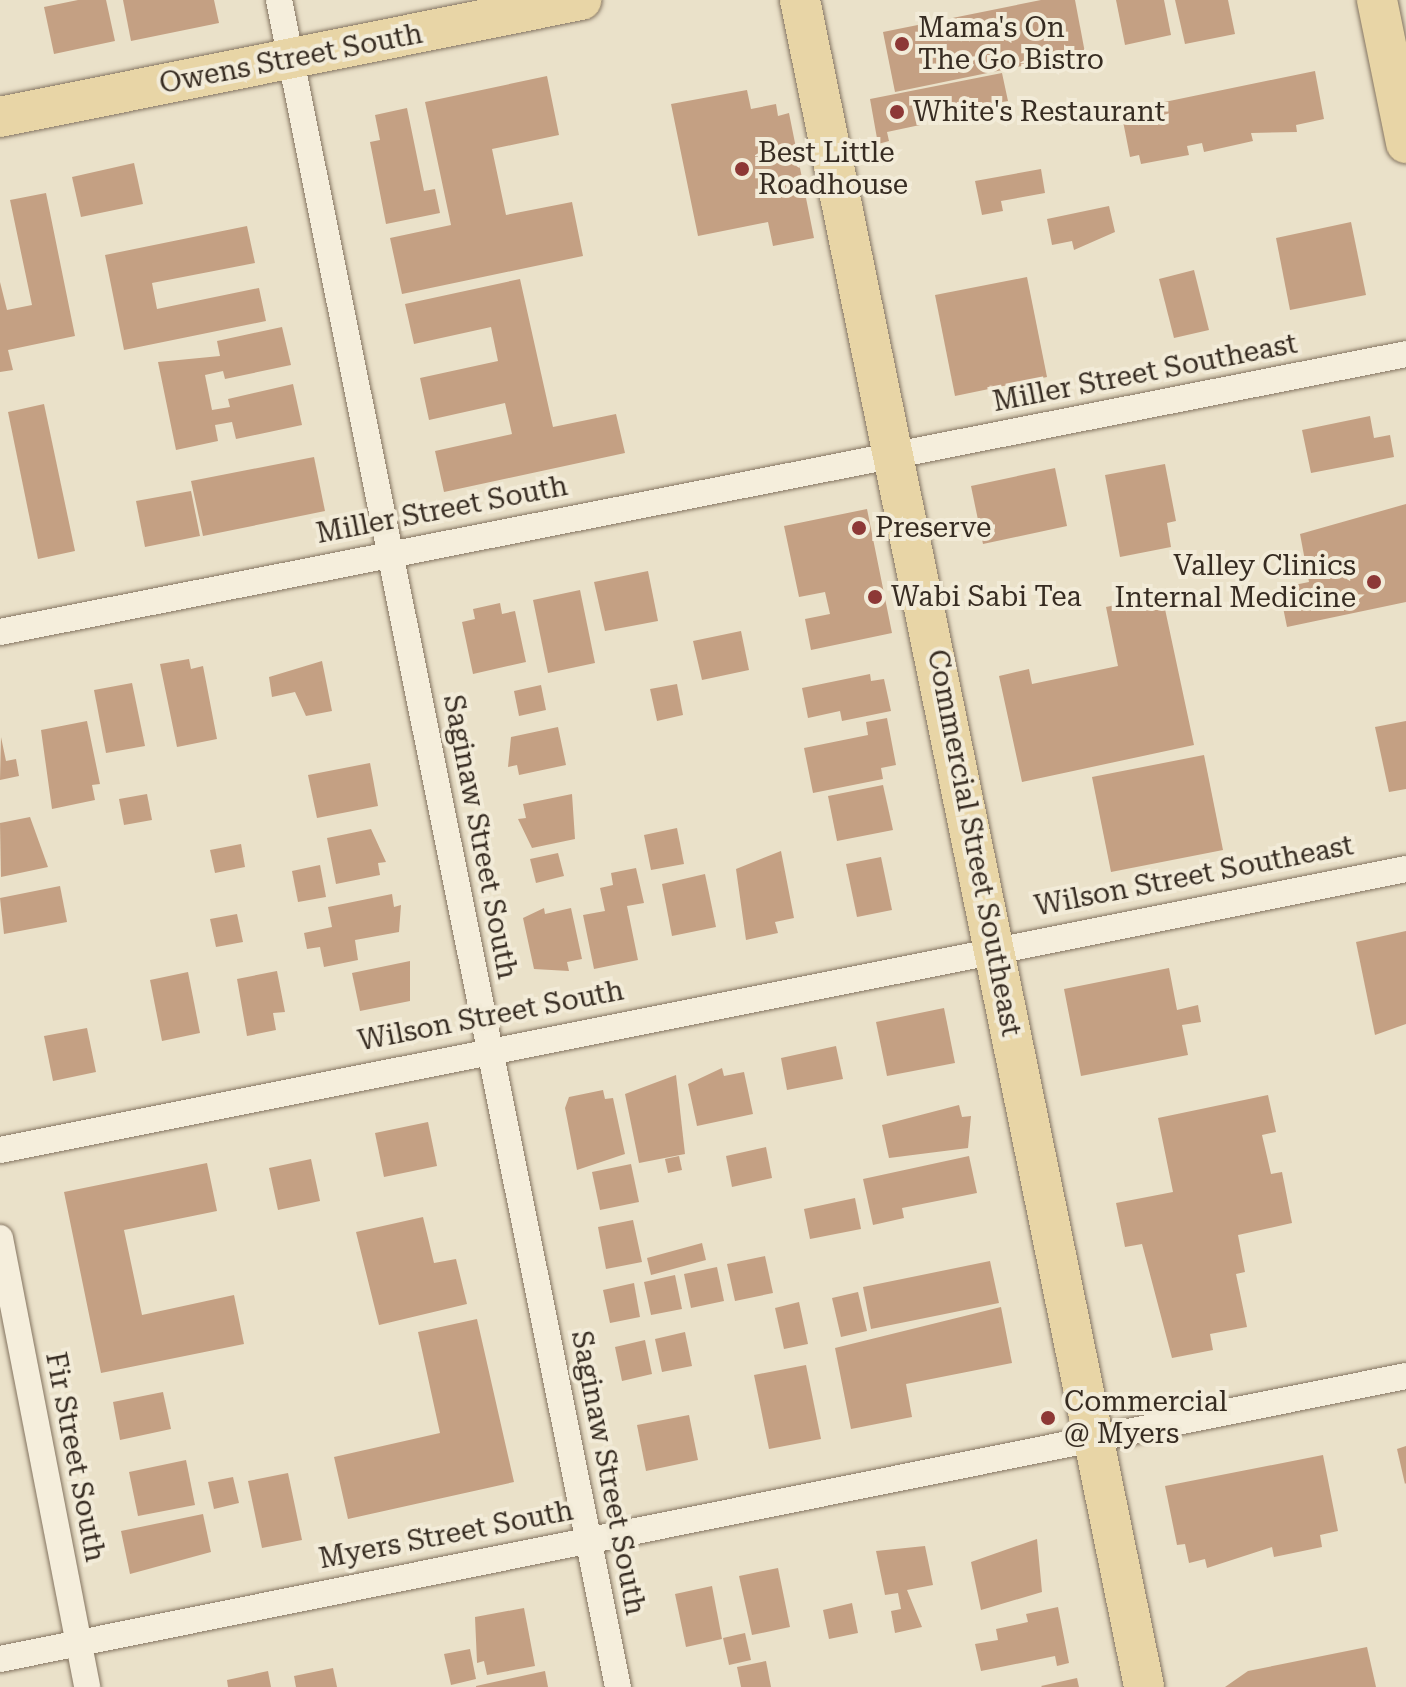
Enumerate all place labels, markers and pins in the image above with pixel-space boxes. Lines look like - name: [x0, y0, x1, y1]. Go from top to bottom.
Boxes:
- place label: Mama's On The Go Bistro: [918, 11, 1104, 77]
- marker: Mama's On The Go Bistro: [893, 35, 911, 53]
- place label: White's Restaurant: [913, 95, 1165, 129]
- marker: White's Restaurant: [888, 103, 906, 121]
- place label: Best Little Roadhouse: [758, 136, 908, 202]
- marker: Best Little Roadhouse: [733, 160, 751, 178]
- place label: Preserve: [875, 511, 991, 545]
- marker: Preserve: [850, 519, 868, 537]
- place label: Valley Clinics Internal Medicine: [1115, 549, 1356, 615]
- marker: Valley Clinics Internal Medicine: [1363, 571, 1385, 593]
- place label: Wabi Sabi Tea: [891, 580, 1082, 614]
- marker: Wabi Sabi Tea: [866, 588, 884, 606]
- place label: Commercial @ Myers: [1064, 1385, 1227, 1451]
- marker: Commercial @ Myers: [1039, 1409, 1057, 1427]

